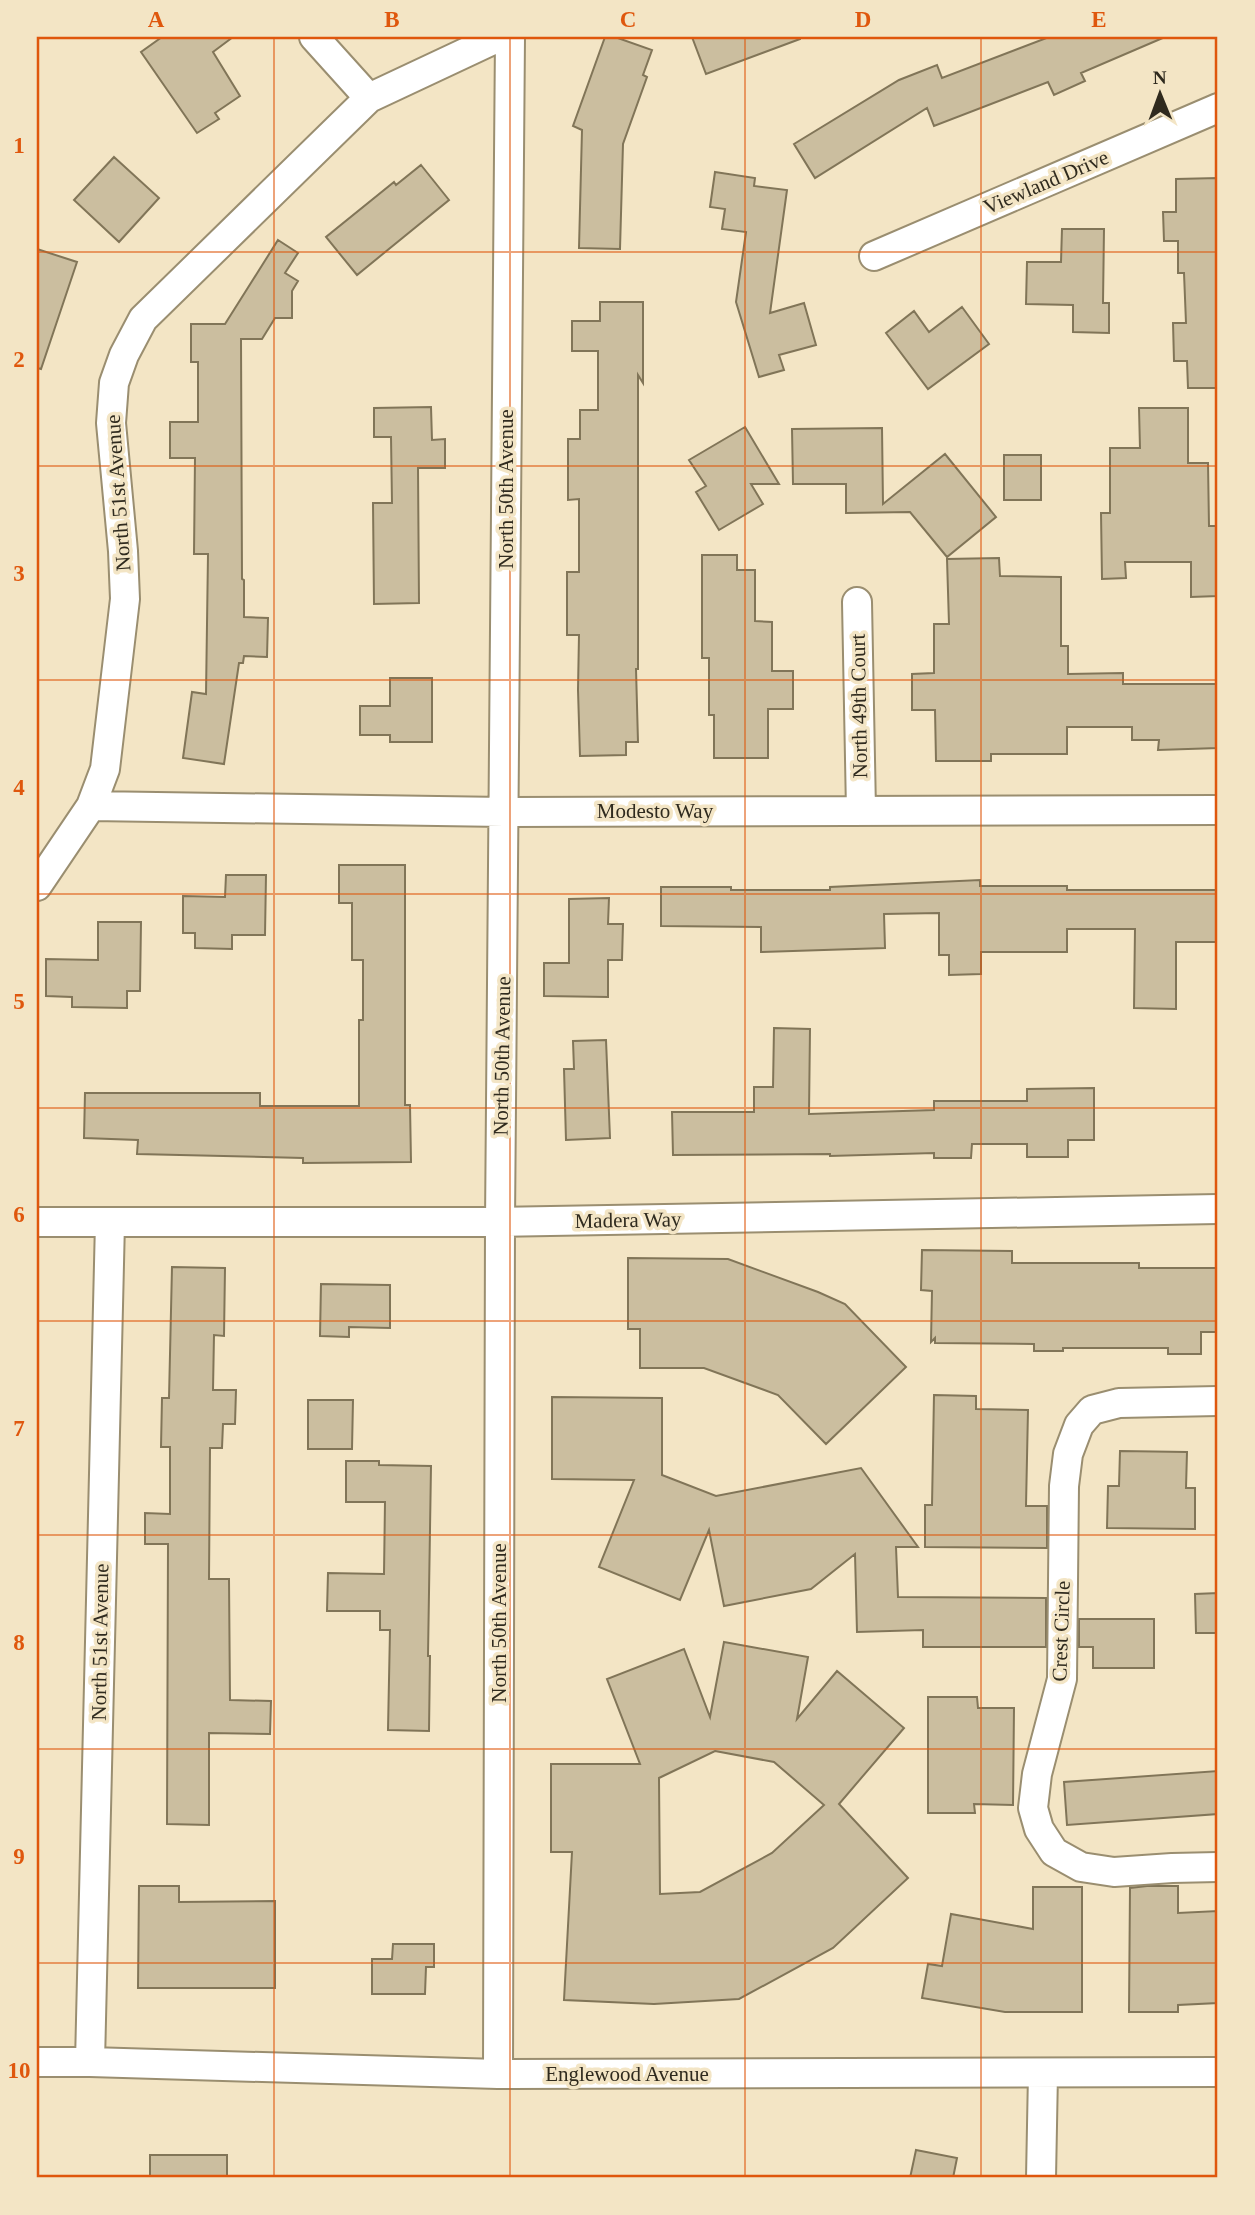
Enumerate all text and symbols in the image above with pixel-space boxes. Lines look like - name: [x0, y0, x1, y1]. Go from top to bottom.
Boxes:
- text: A: [148, 7, 165, 32]
- text: B: [384, 7, 400, 32]
- text: C: [620, 7, 636, 32]
- text: D: [855, 7, 871, 32]
- text: E: [1091, 7, 1107, 32]
- north arrow: [1126, 60, 1196, 130]
- text: N: [1153, 67, 1167, 88]
- text: 1: [13, 133, 25, 158]
- street label: Viewland Drive: [980, 145, 1112, 219]
- text: 2: [13, 347, 25, 372]
- street label: North 50th Avenue: [494, 409, 518, 569]
- street label: North 51st Avenue: [101, 414, 135, 572]
- text: 3: [13, 561, 25, 586]
- street label: North 49th Court: [846, 633, 872, 779]
- text: 4: [13, 775, 25, 800]
- street label: Modesto Way: [597, 799, 714, 823]
- street label: North 50th Avenue: [489, 976, 515, 1136]
- text: 5: [13, 989, 25, 1014]
- text: 6: [13, 1202, 25, 1227]
- street label: Madera Way: [574, 1207, 682, 1233]
- text: 7: [13, 1416, 25, 1441]
- street label: North 50th Avenue: [487, 1543, 511, 1703]
- street label: North 51st Avenue: [87, 1563, 113, 1721]
- street label: Crest Circle: [1047, 1580, 1075, 1682]
- text: 8: [13, 1630, 25, 1655]
- text: 9: [13, 1844, 25, 1869]
- text: 10: [8, 2058, 31, 2083]
- street label: Englewood Avenue: [545, 2062, 709, 2086]

